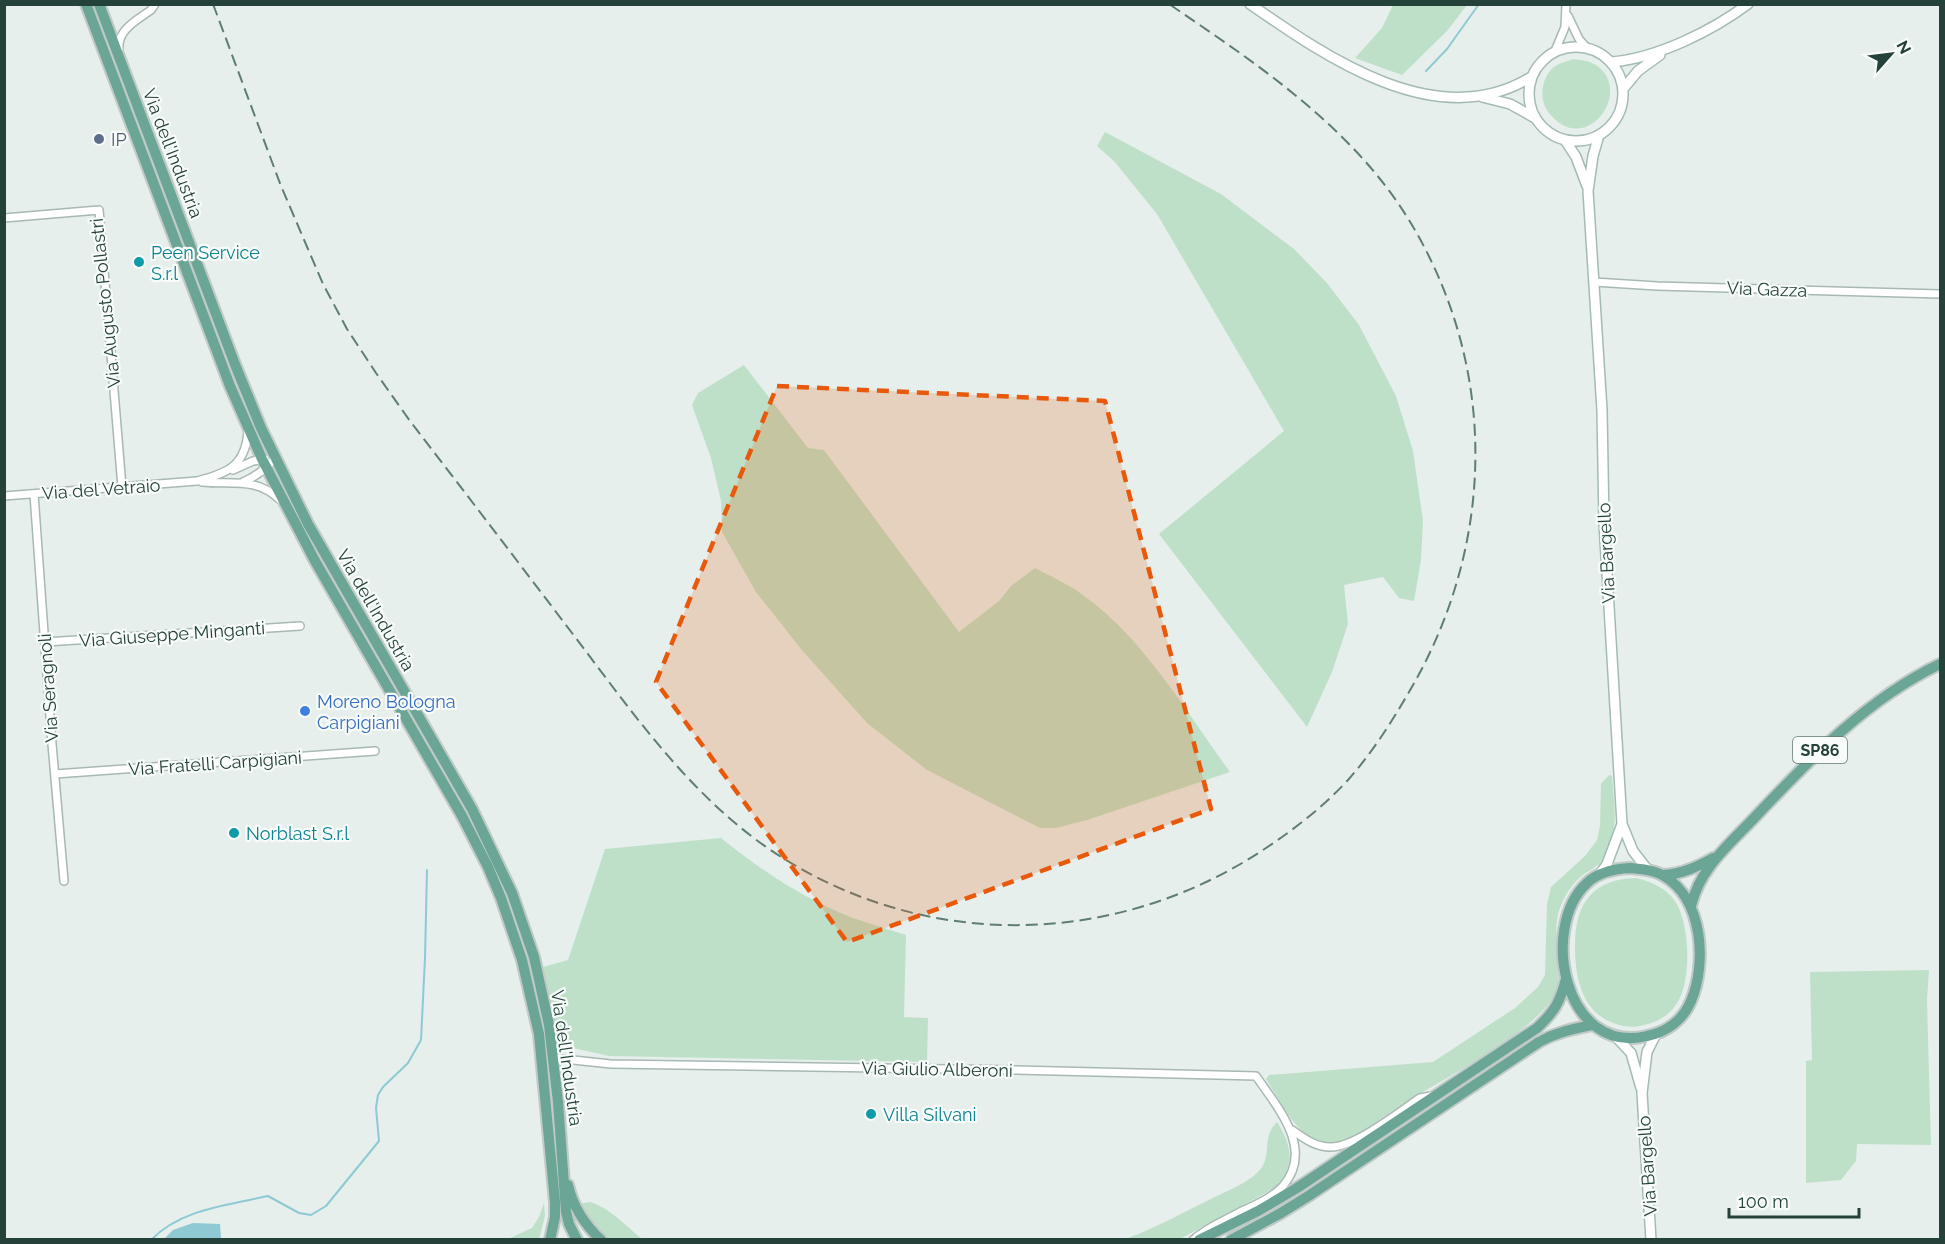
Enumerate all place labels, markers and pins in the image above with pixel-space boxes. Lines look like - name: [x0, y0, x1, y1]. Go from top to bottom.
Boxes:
- place label: IP: [111, 129, 127, 150]
- marker: IP: [92, 132, 106, 146]
- place label: Peen Service S.r.l: [151, 242, 260, 284]
- marker: Peen Service S.r.l: [132, 255, 146, 269]
- place label: Moreno Bologna Carpigiani: [317, 691, 455, 733]
- marker: Moreno Bologna Carpigiani: [298, 704, 312, 718]
- place label: Norblast S.r.l: [246, 823, 349, 844]
- marker: Norblast S.r.l: [227, 826, 241, 840]
- place label: Villa Silvani: [883, 1104, 976, 1125]
- marker: Villa Silvani: [864, 1107, 878, 1121]

